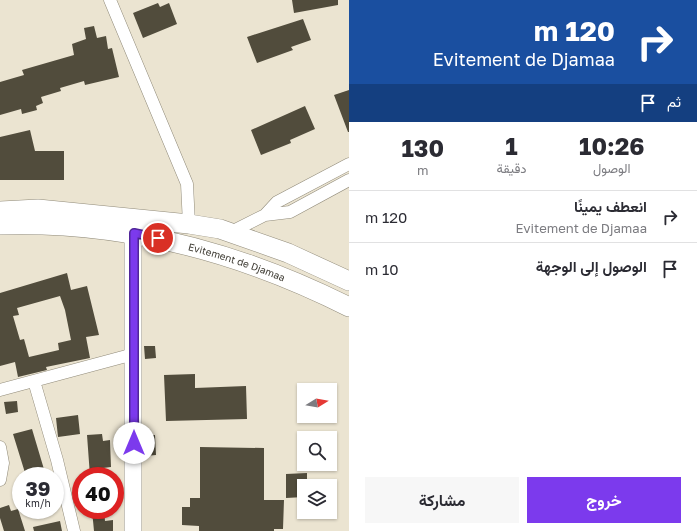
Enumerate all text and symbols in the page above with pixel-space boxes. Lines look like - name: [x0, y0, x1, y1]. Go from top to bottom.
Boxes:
- text: 120 m: [534, 14, 615, 47]
- icon: right: [629, 16, 681, 68]
- text: Evitement de Djamaa: [433, 48, 615, 70]
- icon: arrive: [637, 92, 659, 114]
- text: ثم: [667, 92, 681, 110]
- text: 1: [505, 131, 518, 160]
- text: 10:26: [579, 131, 645, 160]
- text: 130: [401, 133, 444, 162]
- text: دقيقة: [497, 160, 527, 176]
- text: الوصول: [593, 160, 631, 176]
- text: m: [417, 162, 429, 178]
- text: انعطف يمينًا: [574, 197, 647, 215]
- icon: right: [659, 206, 681, 228]
- text: 120 m: [365, 208, 407, 226]
- text: Evitement de Djamaa: [515, 220, 647, 236]
- pin: [141, 221, 175, 255]
- icon: arrive: [147, 227, 169, 249]
- street label: Evitement de Djamaa: [187, 240, 287, 283]
- text: الوصول إلى الوجهة: [536, 257, 647, 275]
- icon: arrive: [659, 258, 681, 280]
- text: 10 m: [365, 260, 399, 278]
- north arrow: [297, 383, 337, 423]
- map controls: [297, 383, 337, 519]
- position arrow: [113, 422, 155, 464]
- button: search: [297, 431, 337, 471]
- speed limit sign: 40: [72, 467, 124, 519]
- text: 39: [26, 476, 50, 500]
- button: مشاركة: [365, 477, 519, 523]
- button: خروج: [527, 477, 681, 523]
- button: layers: [297, 479, 337, 519]
- text: km/h: [25, 497, 51, 509]

